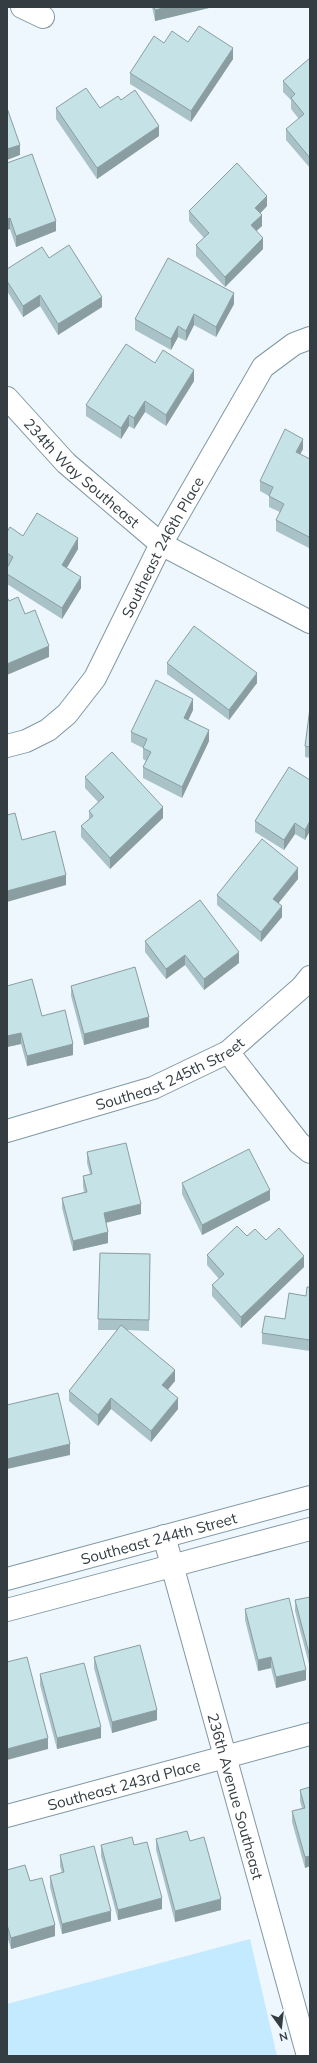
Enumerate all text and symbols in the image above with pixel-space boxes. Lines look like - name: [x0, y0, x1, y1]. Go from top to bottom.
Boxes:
- street label: 234th Way Southeast: [20, 414, 144, 531]
- street label: Southeast 246th Place: [117, 473, 207, 621]
- street label: Southeast 245th Street: [93, 1033, 248, 1114]
- street label: Southeast 244th Street: [78, 1508, 239, 1568]
- street label: 236th Avenue Southeast: [204, 1711, 268, 1881]
- street label: Southeast 243rd Place: [45, 1755, 202, 1814]
- north arrow: [261, 2007, 301, 2047]
- text: N: [278, 2029, 289, 2044]

